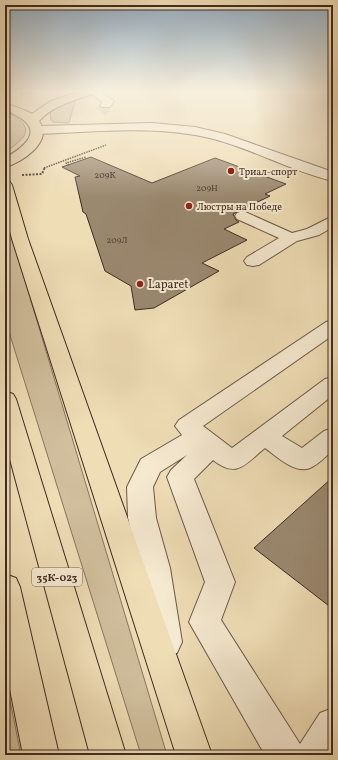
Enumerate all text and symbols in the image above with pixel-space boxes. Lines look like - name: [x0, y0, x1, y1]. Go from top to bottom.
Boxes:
- place label: Триал-спорт: [239, 165, 297, 179]
- marker: Триал-спорт: [226, 166, 236, 176]
- house number: 209К: [94, 169, 116, 182]
- house number: 209Н: [196, 182, 218, 195]
- place label: Люстры на Победе: [197, 200, 282, 214]
- marker: Люстры на Победе: [184, 201, 194, 211]
- house number: 209Л: [107, 234, 128, 247]
- place label: Laparet: [148, 277, 188, 293]
- marker: Laparet: [135, 279, 145, 289]
- road number: 35К-023: [32, 568, 82, 586]

